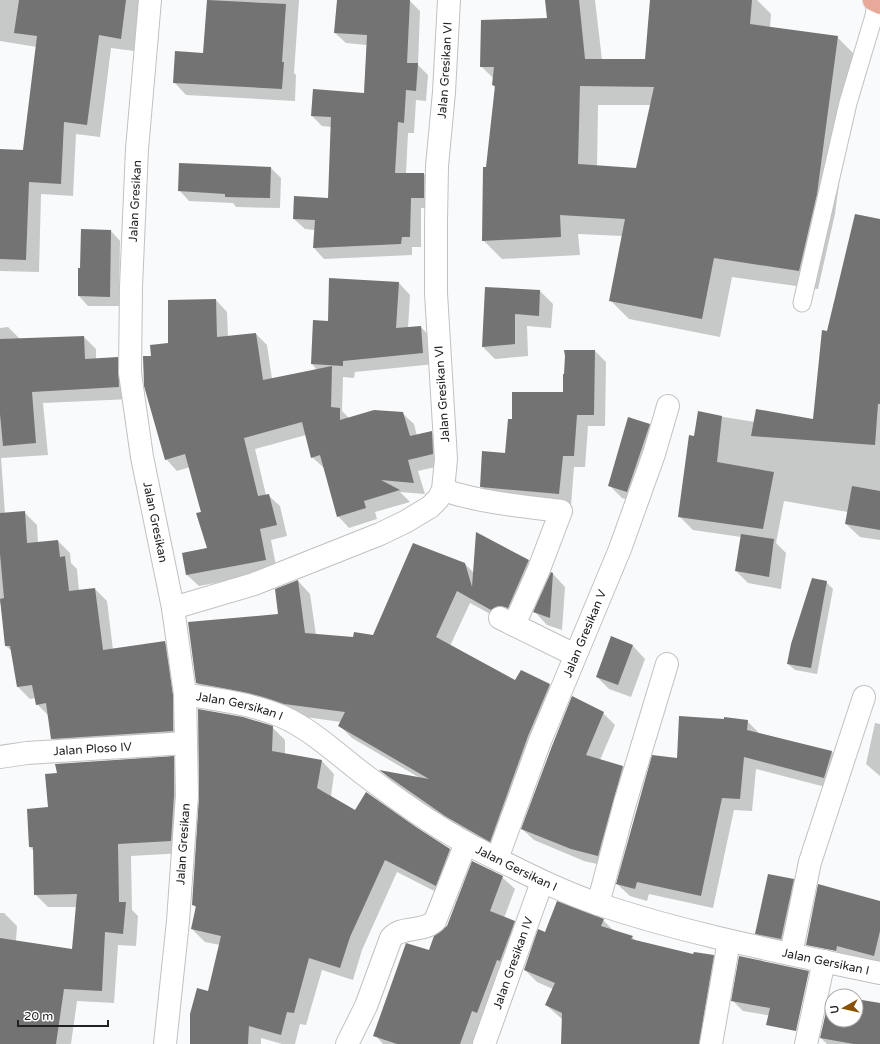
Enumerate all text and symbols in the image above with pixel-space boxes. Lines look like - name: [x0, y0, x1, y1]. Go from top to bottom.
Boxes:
- street label: Jalan Gresikan VI: [435, 22, 455, 119]
- street label: Jalan Gresikan: [126, 160, 144, 242]
- street label: Jalan Gresikan VI: [432, 345, 452, 443]
- street label: Jalan Gresikan: [140, 480, 170, 564]
- street label: Jalan Gresikan V: [560, 587, 609, 679]
- street label: Jalan Gersikan I: [195, 689, 285, 723]
- street label: Jalan Ploso IV: [53, 739, 133, 758]
- street label: Jalan Gresikan: [173, 803, 193, 885]
- street label: Jalan Gersikan I: [473, 843, 559, 894]
- street label: Jalan Gresikan IV: [490, 914, 536, 1011]
- street label: Jalan Gersikan I: [781, 946, 871, 978]
- north arrow: [824, 988, 864, 1028]
- scale bar: [18, 1002, 108, 1028]
- text: U: [828, 1004, 842, 1014]
- text: 20 m: [24, 1009, 53, 1023]

